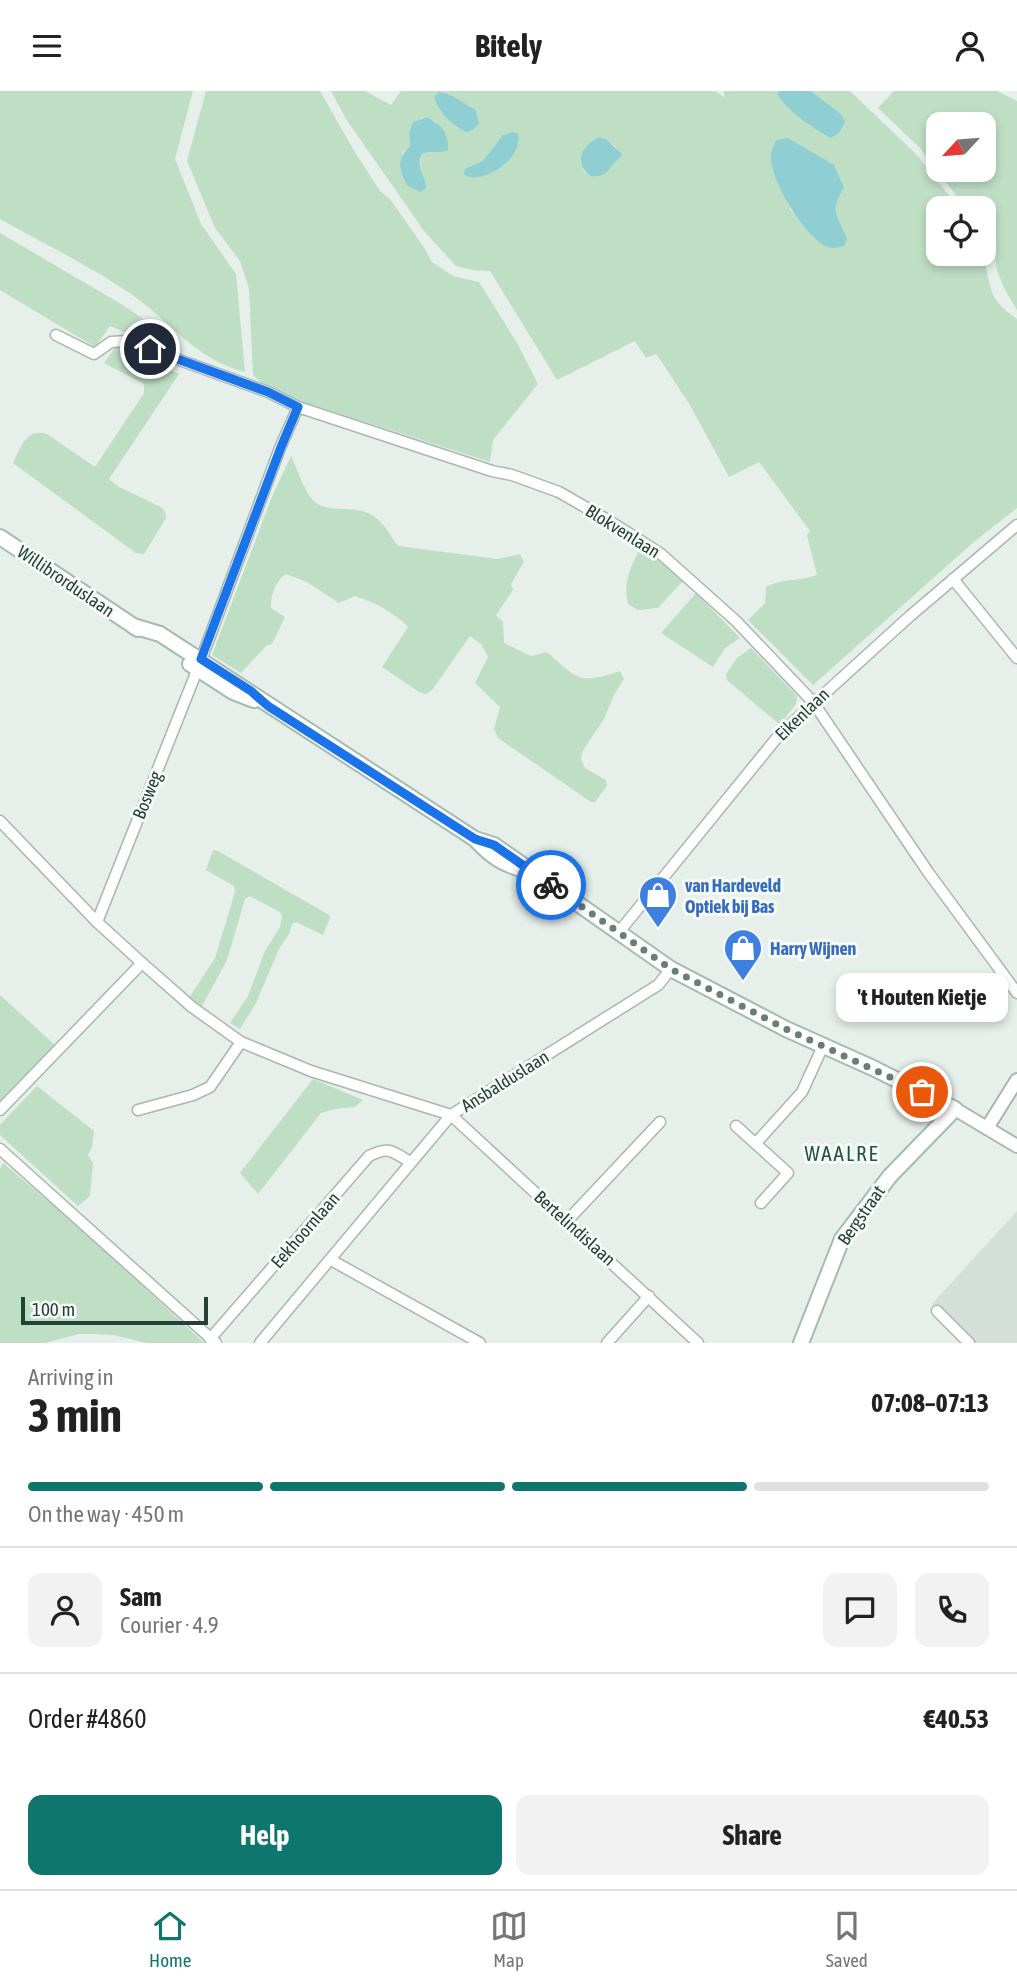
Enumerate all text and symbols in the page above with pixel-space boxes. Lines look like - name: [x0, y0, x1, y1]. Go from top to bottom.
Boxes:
- icon: menu: [28, 27, 66, 65]
- text: Bitely: [475, 27, 542, 64]
- icon: person: [951, 27, 989, 65]
- north arrow: [926, 112, 996, 182]
- map controls: [926, 112, 996, 266]
- button: locate: [926, 196, 996, 266]
- pin: [120, 319, 180, 379]
- icon: home: [131, 330, 169, 368]
- street label: Blokvenlaan: [582, 500, 664, 562]
- street label: Willibrorduslaan: [14, 541, 118, 621]
- street label: Eikenlaan: [771, 683, 833, 745]
- street label: Bosweg: [128, 768, 166, 822]
- courier: [516, 850, 586, 920]
- icon: bike: [532, 866, 570, 904]
- shop icon: van Hardeveld Optiek bij Bas: [637, 874, 679, 929]
- place label: van Hardeveld Optiek bij Bas: [685, 875, 781, 917]
- shop icon: Harry Wijnen: [722, 927, 764, 982]
- place label: Harry Wijnen: [770, 938, 857, 959]
- callout: 't Houten Kietje: [836, 973, 1008, 1022]
- text: 't Houten Kietje: [857, 984, 987, 1010]
- street label: Ansbalduslaan: [457, 1046, 553, 1116]
- pin: [892, 1062, 952, 1122]
- icon: bag: [903, 1073, 941, 1111]
- district label: WAALRE: [805, 1141, 879, 1165]
- street label: Bergstraat: [833, 1181, 889, 1249]
- street label: Bertelindislaan: [530, 1186, 620, 1270]
- street label: Eekhoornlaan: [266, 1188, 344, 1272]
- scale bar: [21, 1294, 208, 1326]
- text: 100 m: [32, 1298, 75, 1320]
- text: Arriving in: [28, 1364, 114, 1390]
- text: 07:08–07:13: [871, 1388, 989, 1418]
- text: 3 min: [28, 1389, 122, 1442]
- text: On the way · 450 m: [28, 1501, 184, 1527]
- button: person: [28, 1573, 102, 1647]
- button: chat: [823, 1573, 897, 1647]
- button: phone: [915, 1573, 989, 1647]
- text: Sam: [120, 1582, 162, 1612]
- text: Courier · 4.9: [120, 1612, 219, 1638]
- text: Order #4860: [28, 1704, 147, 1734]
- text: €40.53: [924, 1704, 989, 1734]
- button: Help: [28, 1795, 502, 1875]
- button: Share: [516, 1795, 989, 1875]
- tab: Home: [149, 1907, 191, 1971]
- tab: Map: [490, 1907, 528, 1971]
- tab: Saved: [826, 1907, 868, 1971]

